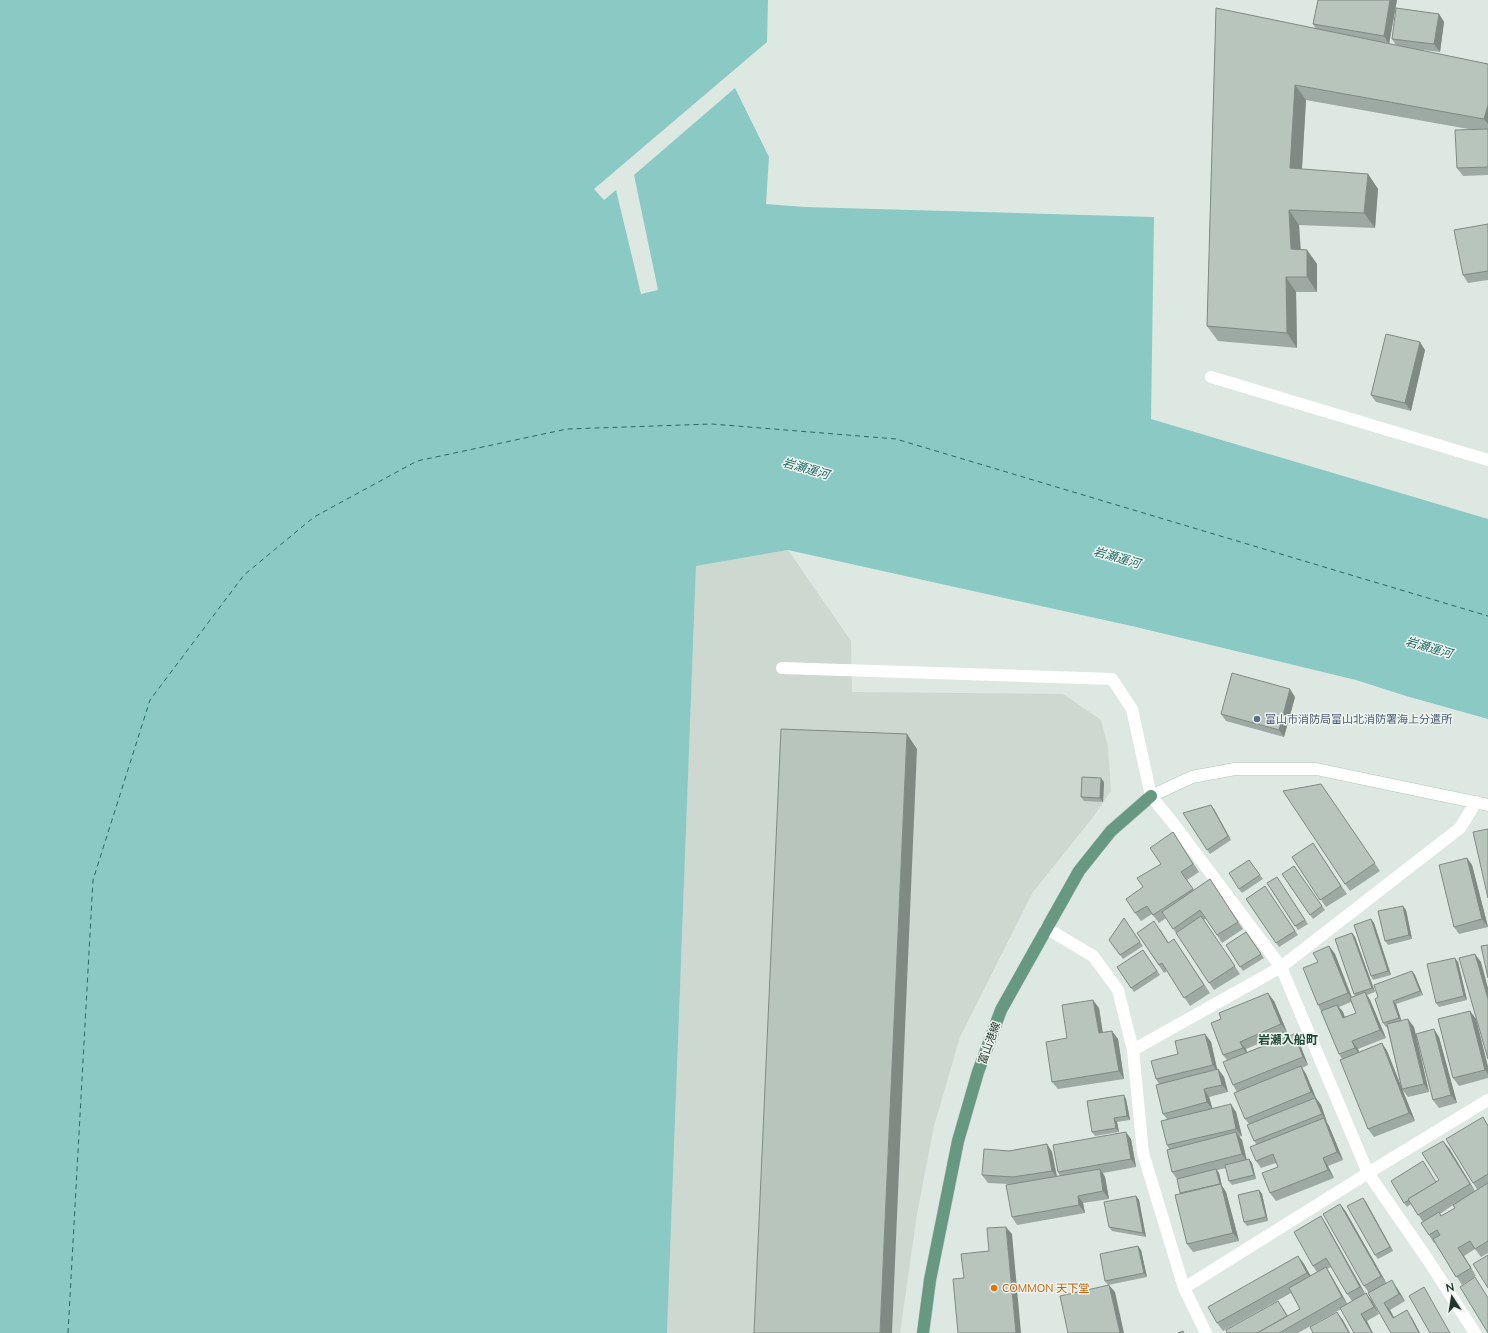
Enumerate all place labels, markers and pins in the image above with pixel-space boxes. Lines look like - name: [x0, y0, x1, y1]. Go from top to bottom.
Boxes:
- place label: 富山市消防局富山北消防署海上分遣所: [1265, 712, 1453, 726]
- marker: 富山市消防局富山北消防署海上分遣所: [1252, 714, 1262, 724]
- place label: COMMON 天下堂: [1002, 1281, 1089, 1295]
- marker: COMMON 天下堂: [989, 1283, 999, 1293]

